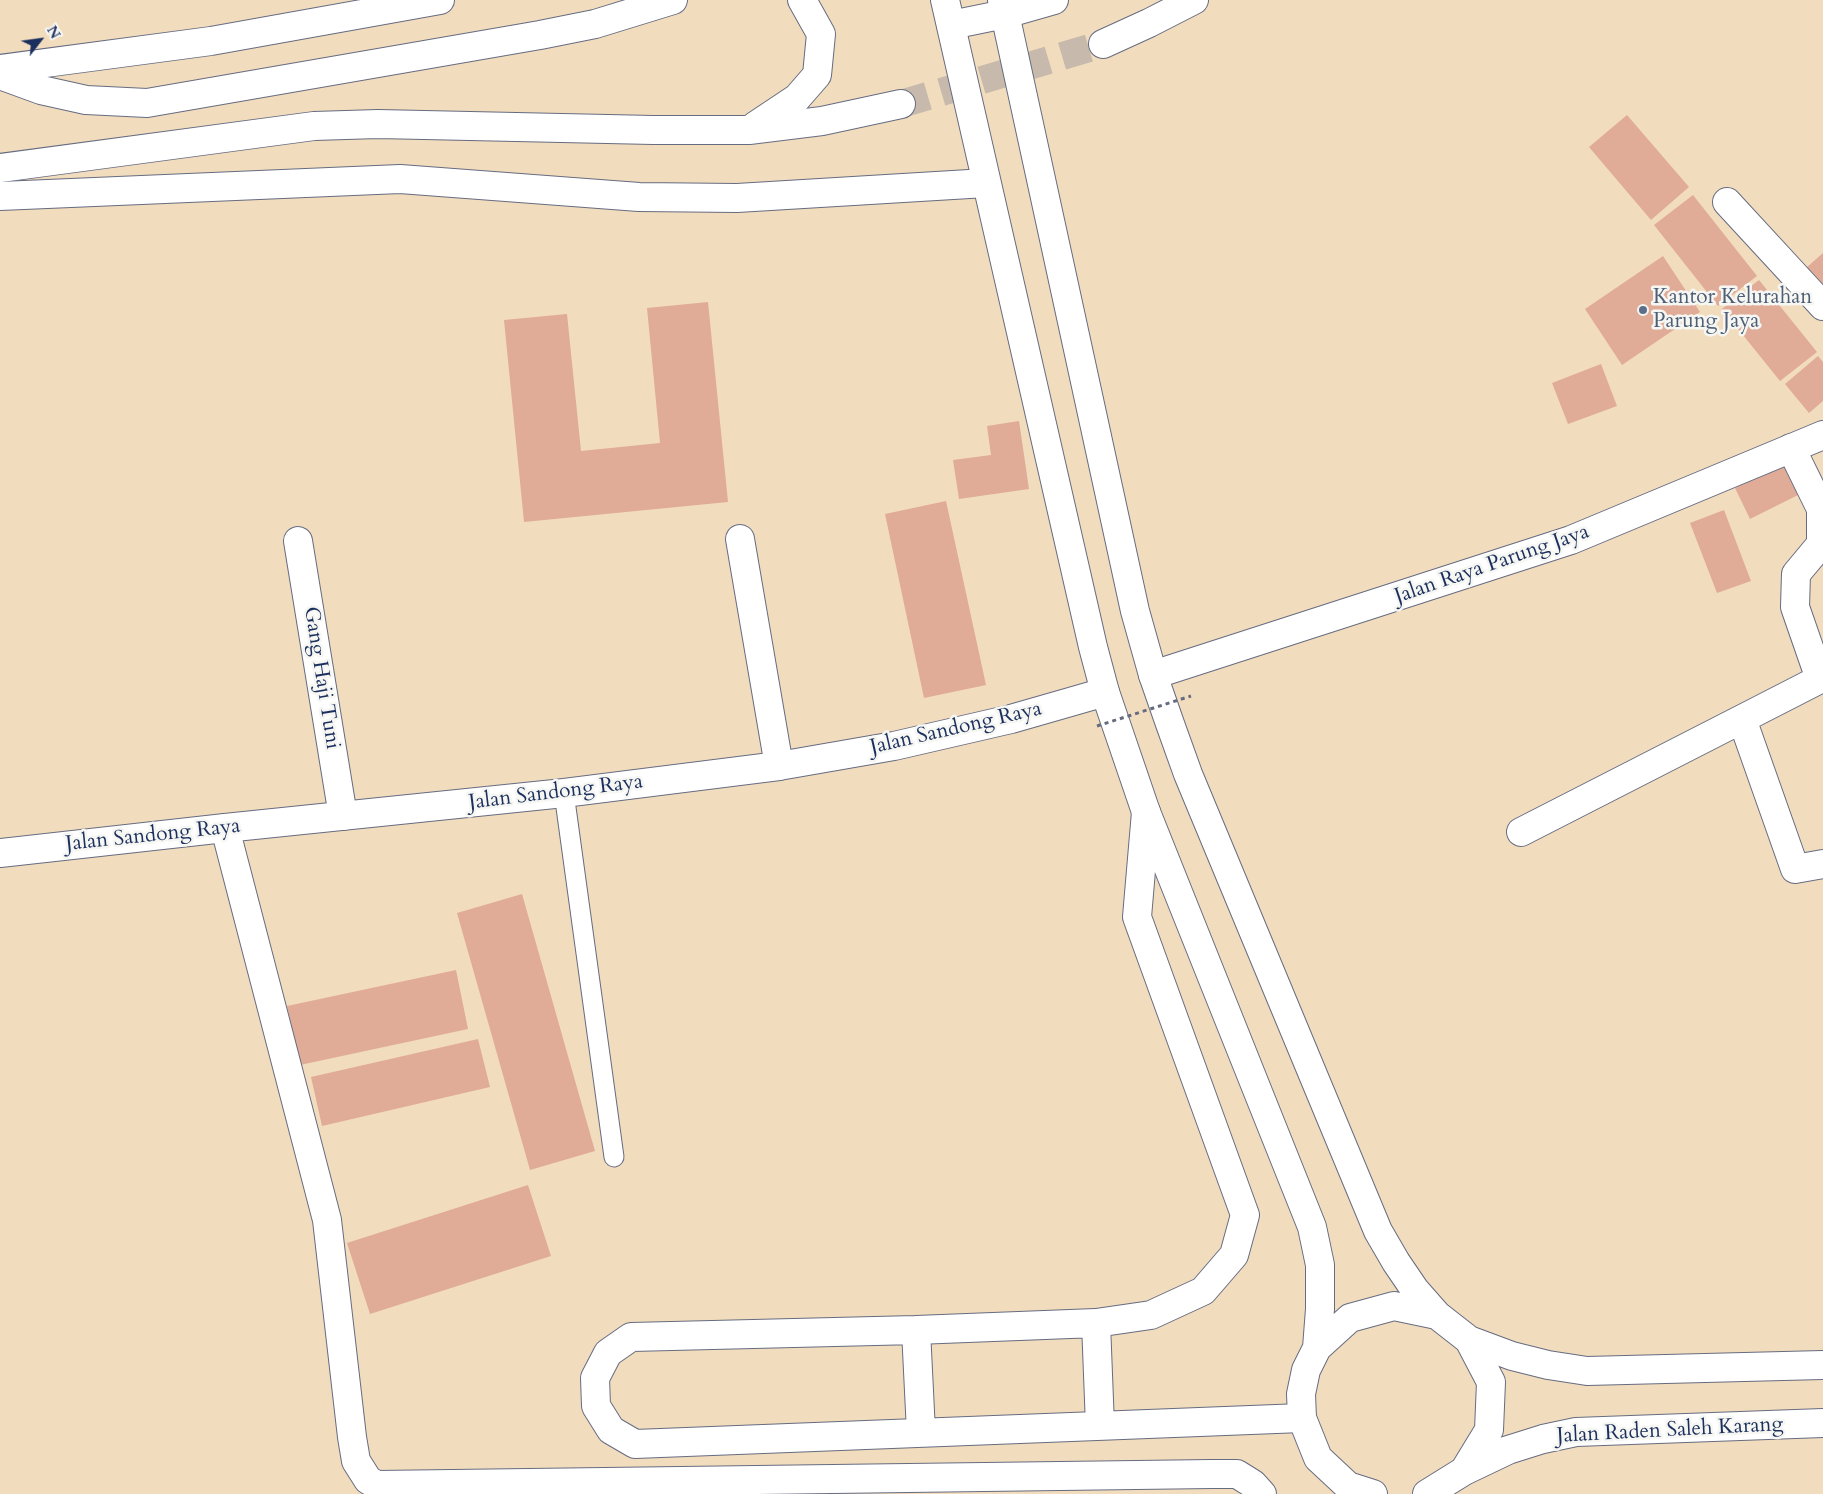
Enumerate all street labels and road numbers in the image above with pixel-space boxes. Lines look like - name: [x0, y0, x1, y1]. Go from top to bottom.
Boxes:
- street label: Jalan Raya Parung Jaya: [1391, 520, 1593, 610]
- street label: Gang Haji Tuni: [297, 605, 345, 751]
- street label: Jalan Sandong Raya: [868, 697, 1044, 761]
- street label: Jalan Sandong Raya: [467, 770, 645, 816]
- street label: Jalan Sandong Raya: [64, 814, 242, 858]
- street label: Jalan Raden Saleh Karang: [1556, 1412, 1784, 1450]

